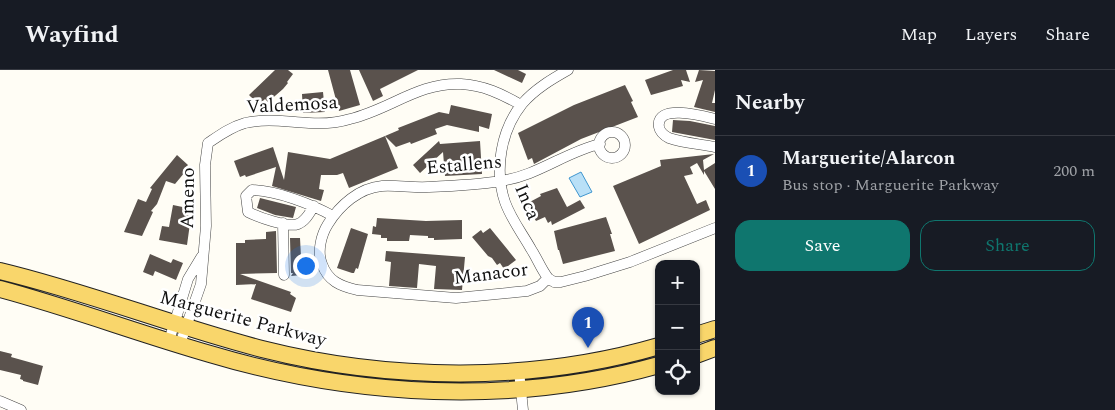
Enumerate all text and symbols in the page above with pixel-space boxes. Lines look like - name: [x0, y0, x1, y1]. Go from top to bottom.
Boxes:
- text: Wayfind: [25, 17, 119, 53]
- text: Map: [901, 21, 937, 48]
- text: Layers: [965, 21, 1017, 48]
- text: Share: [1045, 21, 1090, 48]
- text: Nearby: [735, 87, 805, 119]
- street label: Valdemosa: [245, 88, 339, 122]
- text: Marguerite/Alarcon: [782, 144, 955, 173]
- street label: Estallens: [425, 147, 503, 183]
- text: 1: [747, 159, 755, 183]
- text: 200 m: [1053, 159, 1095, 183]
- street label: Ameno: [173, 167, 203, 229]
- text: Bus stop · Marguerite Parkway: [782, 173, 999, 197]
- street label: Inca: [506, 179, 548, 225]
- button: Save: [735, 220, 910, 271]
- button: Share: [920, 220, 1095, 271]
- your location: [293, 253, 319, 279]
- street label: Manacor: [452, 255, 530, 293]
- map controls: [655, 260, 700, 395]
- button: +: [655, 260, 700, 305]
- street label: Marguerite Parkway: [157, 283, 330, 355]
- button: −: [655, 305, 700, 350]
- pin: 1: [572, 307, 604, 348]
- button: locate: [655, 350, 700, 395]

